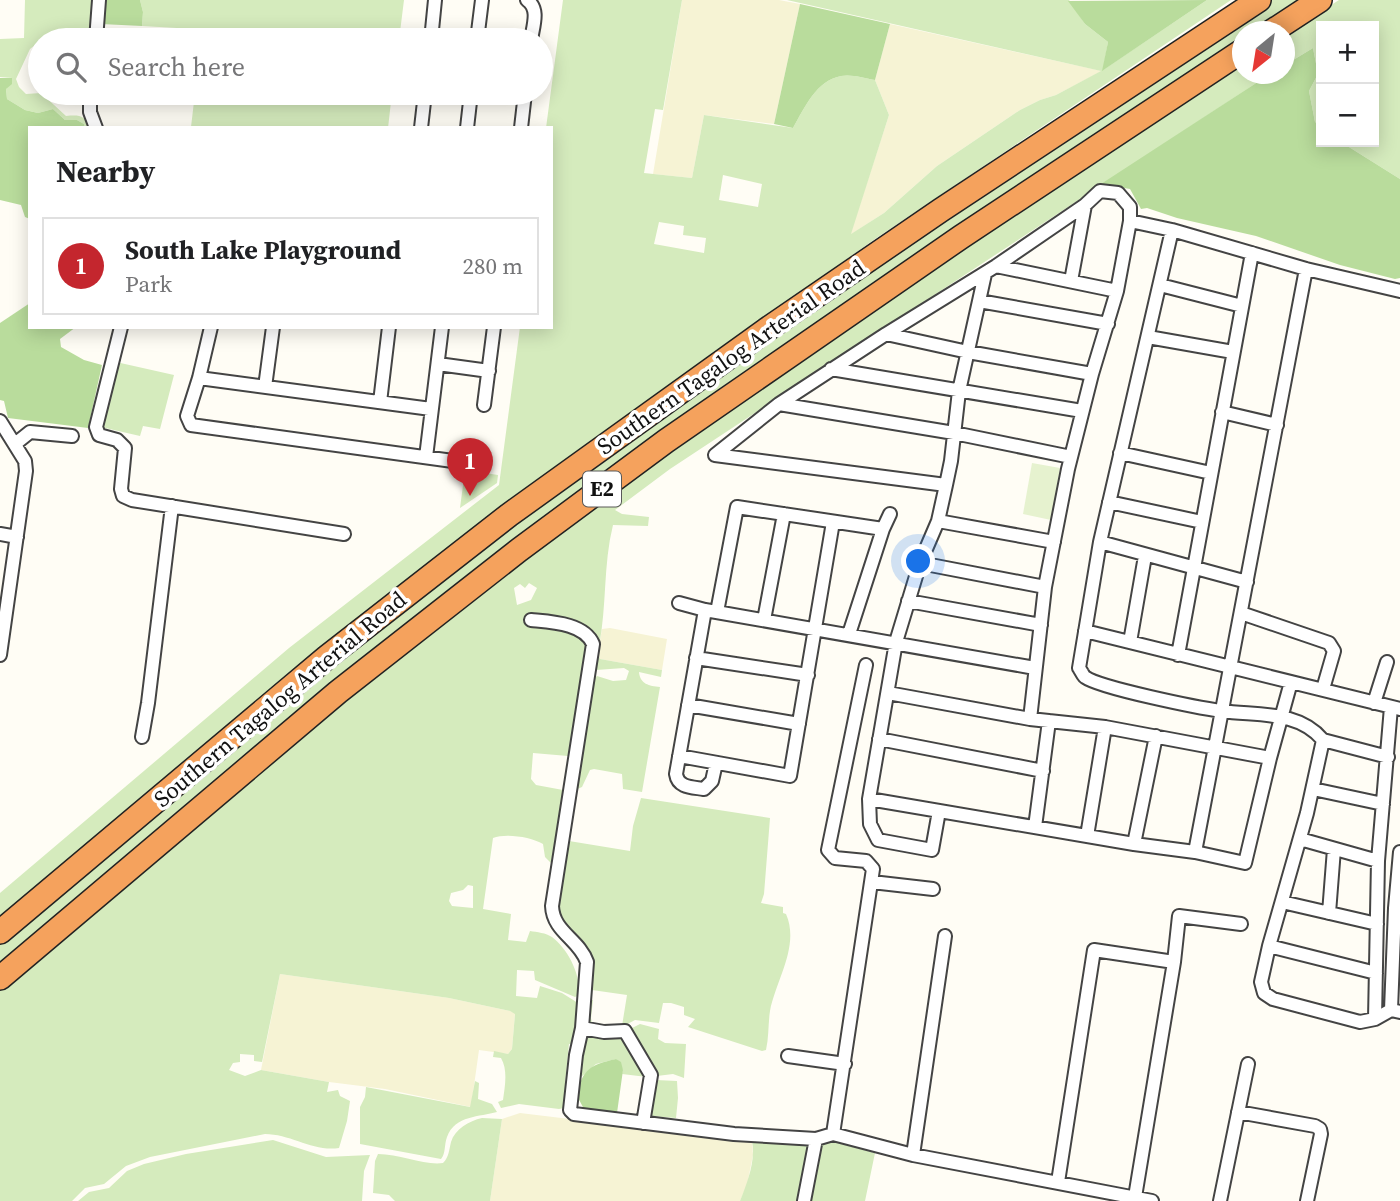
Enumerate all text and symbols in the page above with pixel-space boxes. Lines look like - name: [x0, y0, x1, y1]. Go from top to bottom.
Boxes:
- north arrow: [1232, 21, 1295, 84]
- map controls: [1316, 21, 1379, 147]
- button: +: [1316, 21, 1379, 84]
- search box: [28, 28, 553, 105]
- icon: search: [52, 48, 90, 86]
- text: Search here: [108, 49, 245, 85]
- button: −: [1316, 84, 1379, 147]
- text: Nearby: [56, 151, 155, 192]
- text: South Lake Playground: [125, 232, 401, 268]
- text: 1: [75, 250, 87, 282]
- text: 280 m: [462, 250, 523, 282]
- street label: Southern Tagalog Arterial Road: [590, 252, 872, 462]
- text: Park: [125, 268, 172, 300]
- pin: 1: [447, 438, 493, 496]
- road number: E2: [583, 472, 621, 506]
- your location: [901, 544, 935, 578]
- street label: Southern Tagalog Arterial Road: [147, 584, 413, 814]

